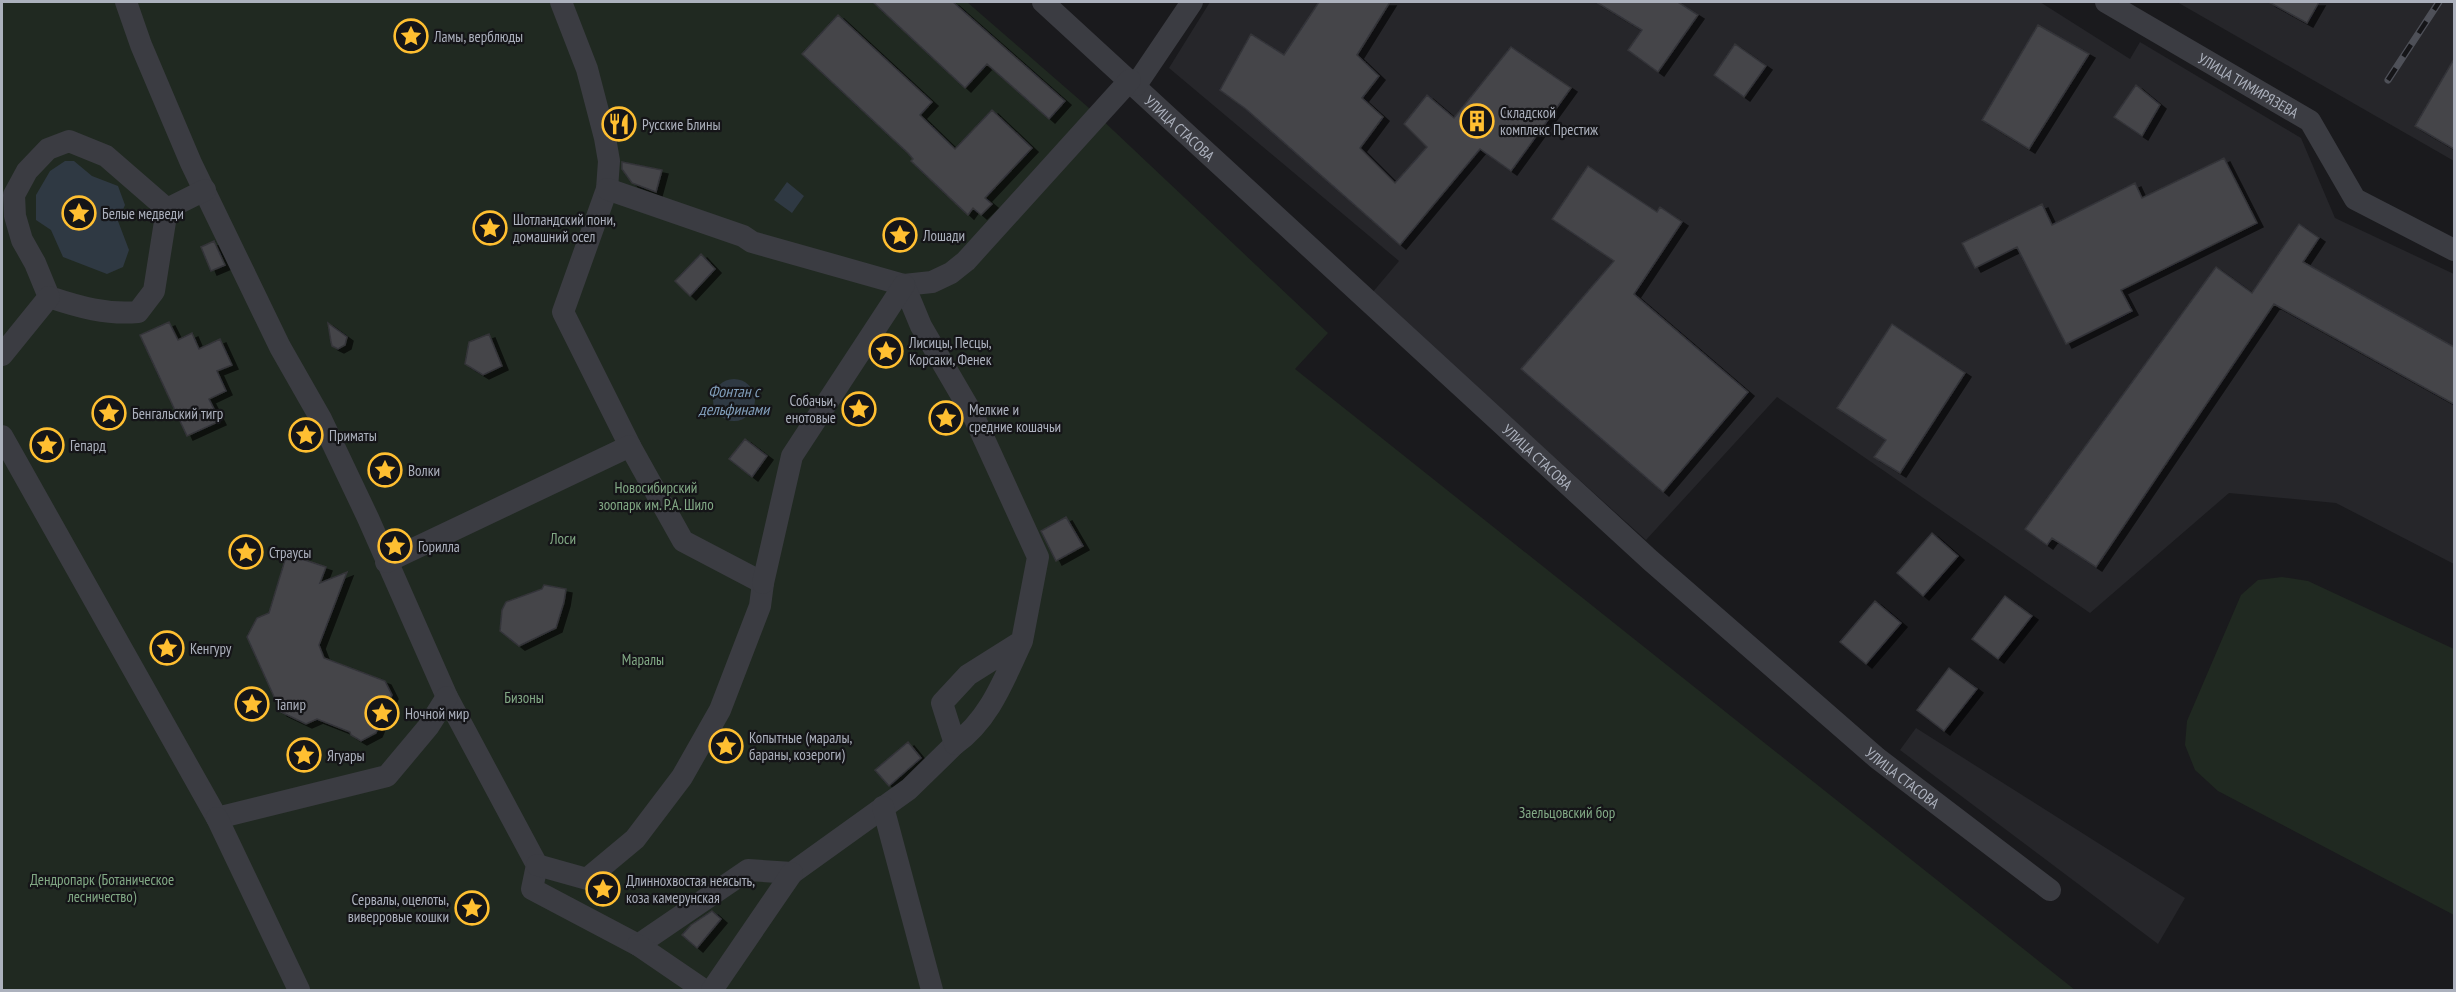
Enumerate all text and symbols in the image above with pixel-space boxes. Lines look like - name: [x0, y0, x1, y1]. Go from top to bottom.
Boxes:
- place icon: Ламы, верблюды: [393, 18, 429, 54]
- place label: Ламы, верблюды: [433, 27, 523, 46]
- street label: УЛИЦА ТИМИРЯЗЕВА: [2195, 48, 2303, 122]
- street label: УЛИЦА СТАСОВА: [1141, 91, 1220, 165]
- building icon: Складской комплекс Престиж: [1459, 103, 1495, 139]
- place label: Складской комплекс Престиж: [1500, 103, 1599, 139]
- restaurant icon: Русские Блины: [601, 106, 637, 142]
- place label: Русские Блины: [642, 115, 720, 134]
- place icon: Белые медведи: [61, 195, 97, 231]
- place label: Белые медведи: [102, 204, 184, 223]
- place icon: Шотландский пони, домашний осел: [472, 210, 508, 246]
- place label: Шотландский пони, домашний осел: [513, 210, 616, 246]
- place icon: Лошади: [882, 217, 918, 253]
- place label: Лошади: [922, 226, 965, 245]
- place icon: Лисицы, Песцы, Корсаки, Фенек: [868, 333, 904, 369]
- place label: Лисицы, Песцы, Корсаки, Фенек: [908, 333, 992, 369]
- water label: Фонтан с дельфинами: [698, 381, 771, 419]
- place label: Собачьи, енотовые: [786, 391, 836, 427]
- place icon: Собачьи, енотовые: [841, 391, 877, 427]
- place icon: Бенгальский тигр: [91, 395, 127, 431]
- place icon: Мелкие и средние кошачьи: [928, 400, 964, 436]
- place label: Мелкие и средние кошачьи: [969, 400, 1061, 436]
- place label: Бенгальский тигр: [132, 404, 223, 423]
- place icon: Приматы: [288, 417, 324, 453]
- street label: УЛИЦА СТАСОВА: [1499, 420, 1577, 494]
- place label: Приматы: [329, 426, 377, 445]
- place icon: Гепард: [29, 427, 65, 463]
- place label: Гепард: [70, 436, 106, 455]
- place icon: Волки: [367, 452, 403, 488]
- place label: Волки: [408, 461, 440, 480]
- park label: Новосибирский зоопарк им. Р.А. Шило: [598, 478, 714, 514]
- place icon: Горилла: [377, 528, 413, 564]
- park label: Лоси: [549, 529, 576, 548]
- place icon: Страусы: [228, 534, 264, 570]
- place label: Горилла: [418, 537, 460, 556]
- place label: Страусы: [269, 543, 311, 562]
- place icon: Кенгуру: [149, 630, 185, 666]
- place label: Кенгуру: [190, 639, 232, 658]
- park label: Маралы: [622, 650, 664, 669]
- place icon: Тапир: [234, 686, 270, 722]
- park label: Бизоны: [504, 688, 544, 707]
- place label: Тапир: [275, 695, 306, 714]
- place icon: Ночной мир: [364, 695, 400, 731]
- place label: Ночной мир: [405, 704, 469, 723]
- place icon: Копытные (маралы, бараны, козероги): [708, 728, 744, 764]
- place label: Копытные (маралы, бараны, козероги): [749, 728, 852, 764]
- place icon: Ягуары: [286, 737, 322, 773]
- street label: УЛИЦА СТАСОВА: [1862, 743, 1944, 813]
- place label: Ягуары: [327, 746, 365, 765]
- park label: Заельцовский бор: [1519, 803, 1615, 822]
- park label: Дендропарк (Ботаническое лесничество): [30, 870, 174, 906]
- place icon: Длиннохвостая неясыть, коза камерунская: [585, 871, 621, 907]
- place label: Длиннохвостая неясыть, коза камерунская: [626, 871, 755, 907]
- place label: Сервалы, оцелоты, виверровые кошки: [348, 890, 449, 926]
- place icon: Сервалы, оцелоты, виверровые кошки: [454, 890, 490, 926]

